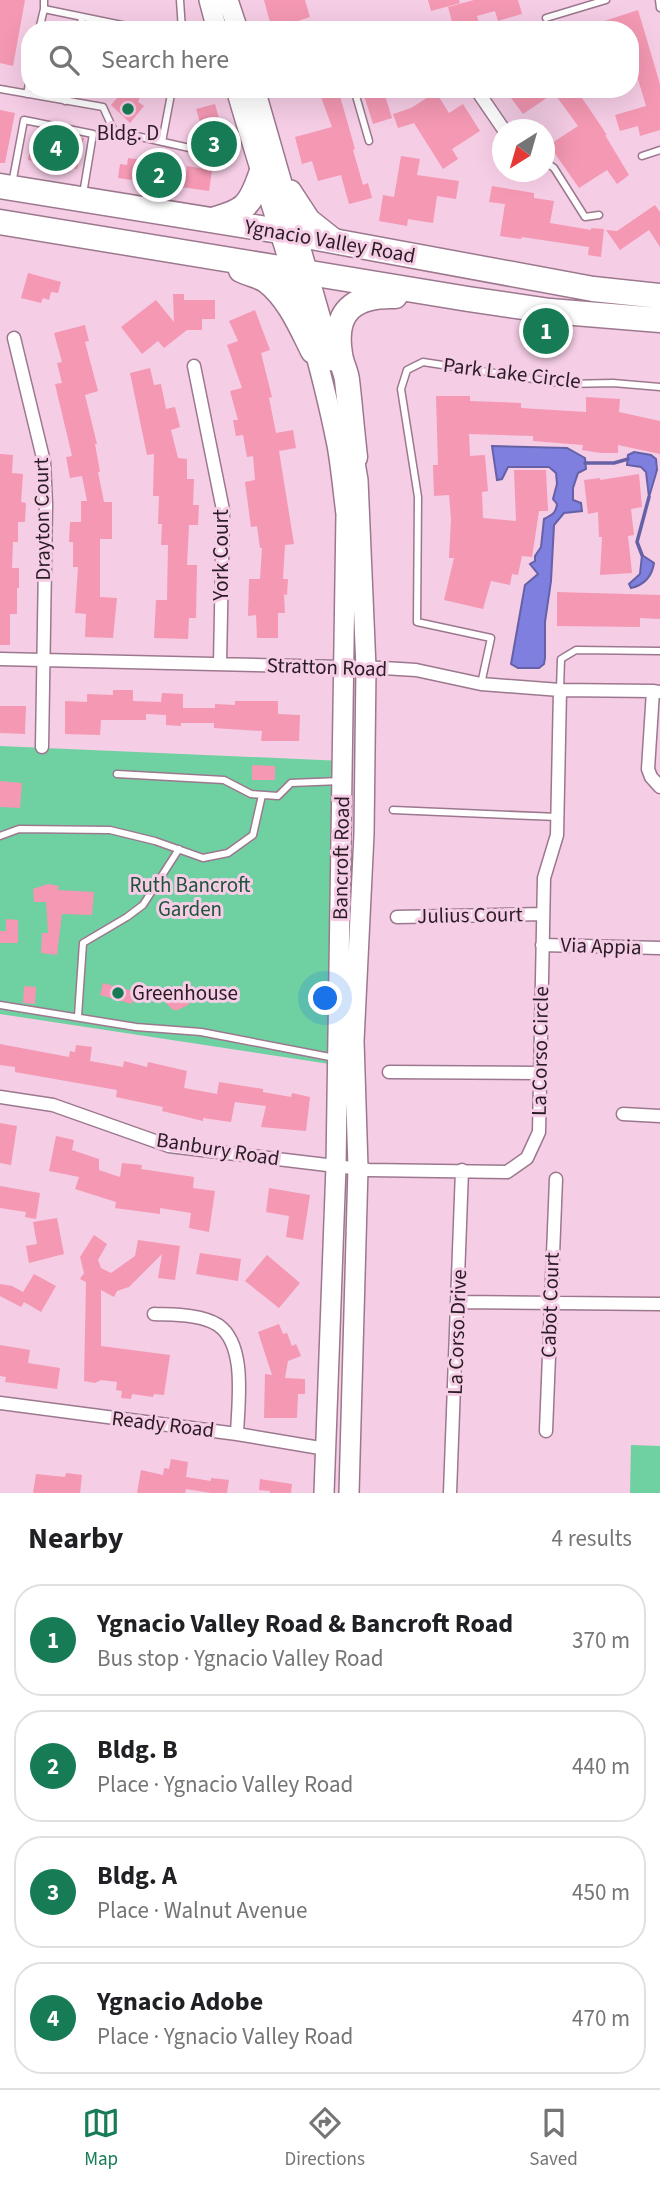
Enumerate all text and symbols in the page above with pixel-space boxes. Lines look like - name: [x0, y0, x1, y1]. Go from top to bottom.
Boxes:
- search box: [21, 21, 639, 98]
- icon: search: [45, 41, 83, 79]
- text: Search here: [101, 41, 229, 78]
- marker: Bldg. D: [120, 101, 136, 117]
- place label: Bldg. D: [97, 118, 159, 148]
- pin: 3: [191, 118, 237, 170]
- north arrow: [492, 119, 555, 182]
- pin: 4: [33, 122, 79, 174]
- pin: 2: [136, 149, 182, 201]
- street label: Ygnacio Valley Road: [241, 211, 418, 271]
- pin: 1: [523, 305, 569, 357]
- street label: Park Lake Circle: [441, 350, 583, 396]
- street label: Drayton Court: [26, 457, 58, 581]
- street label: York Court: [206, 509, 236, 602]
- street label: Stratton Road: [266, 650, 388, 684]
- street label: Bancroft Road: [325, 796, 357, 920]
- park label: Ruth Bancroft Garden: [130, 870, 251, 924]
- street label: Julius Court: [417, 899, 523, 931]
- street label: Via Appia: [560, 930, 642, 962]
- place label: Greenhouse: [132, 978, 238, 1008]
- your location: [308, 981, 342, 1015]
- marker: Greenhouse: [110, 985, 126, 1001]
- street label: La Corso Circle: [524, 986, 556, 1116]
- street label: Banbury Road: [154, 1124, 282, 1174]
- street label: Cabot Court: [533, 1252, 567, 1358]
- street label: La Corso Drive: [440, 1269, 474, 1395]
- street label: Ready Road: [110, 1403, 216, 1445]
- text: Nearby: [28, 1517, 123, 1560]
- text: 4 results: [552, 1522, 632, 1555]
- text: Ygnacio Valley Road & Bancroft Road: [97, 1605, 513, 1642]
- text: 1: [47, 1624, 59, 1657]
- text: 370 m: [572, 1624, 630, 1657]
- text: Bus stop · Ygnacio Valley Road: [97, 1642, 384, 1675]
- text: Bldg. B: [97, 1731, 178, 1768]
- text: 2: [47, 1750, 59, 1783]
- text: 440 m: [572, 1750, 630, 1783]
- text: Place · Ygnacio Valley Road: [97, 1768, 353, 1801]
- text: Bldg. A: [97, 1857, 177, 1894]
- text: 3: [47, 1876, 59, 1909]
- text: 450 m: [572, 1876, 630, 1909]
- text: Place · Walnut Avenue: [97, 1894, 307, 1927]
- text: Ygnacio Adobe: [97, 1983, 263, 2020]
- text: 4: [47, 2002, 59, 2035]
- text: 470 m: [572, 2002, 630, 2035]
- text: Place · Ygnacio Valley Road: [97, 2020, 353, 2053]
- tab: Map: [82, 2104, 120, 2173]
- tab: Directions: [285, 2104, 365, 2173]
- tab: Saved: [529, 2104, 578, 2173]

